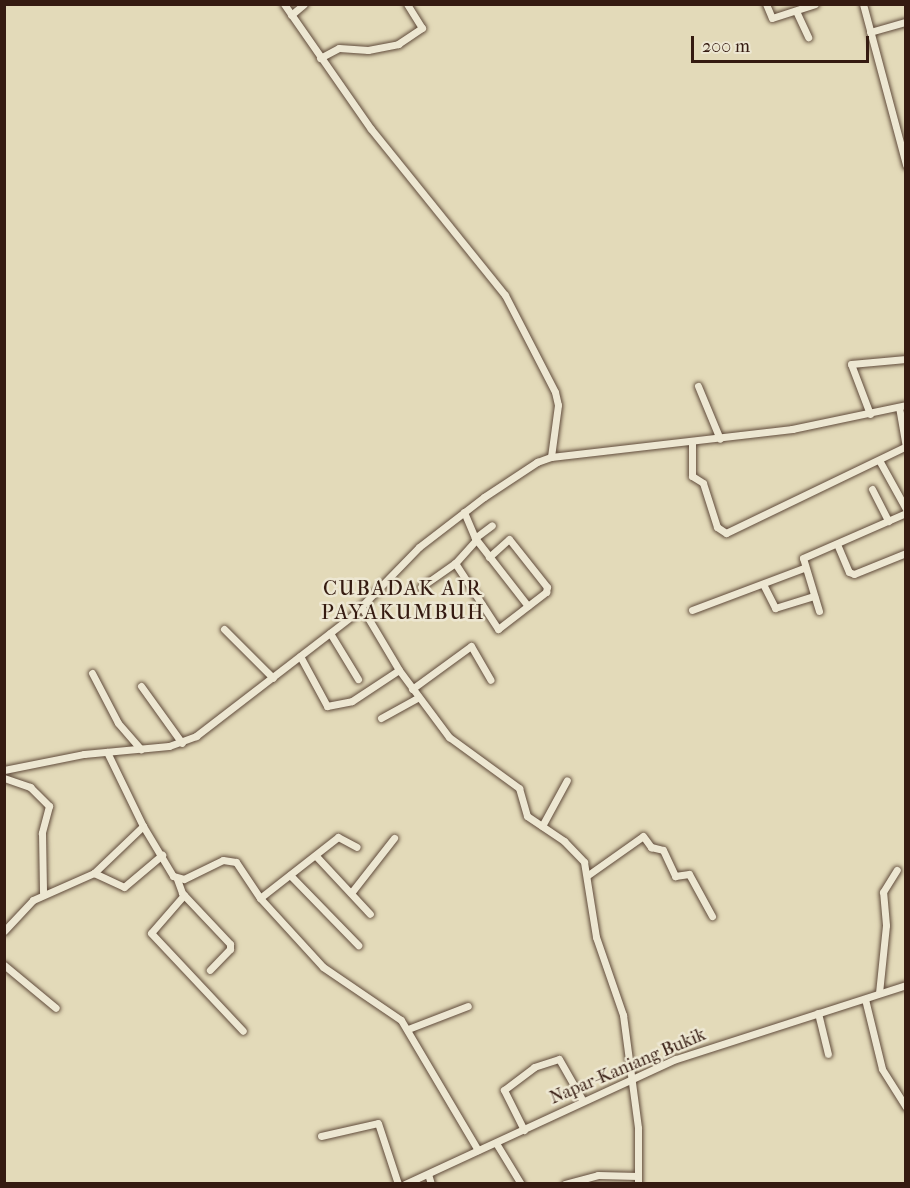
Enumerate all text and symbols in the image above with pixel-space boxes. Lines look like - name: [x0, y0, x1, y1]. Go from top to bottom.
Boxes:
- scale bar: [694, 24, 872, 62]
- text: 200 m: [702, 36, 750, 57]
- district label: CUBADAK AIR PAYAKUMBUH: [321, 575, 485, 625]
- street label: Napar-Kaniang Bukik: [547, 1024, 709, 1110]

